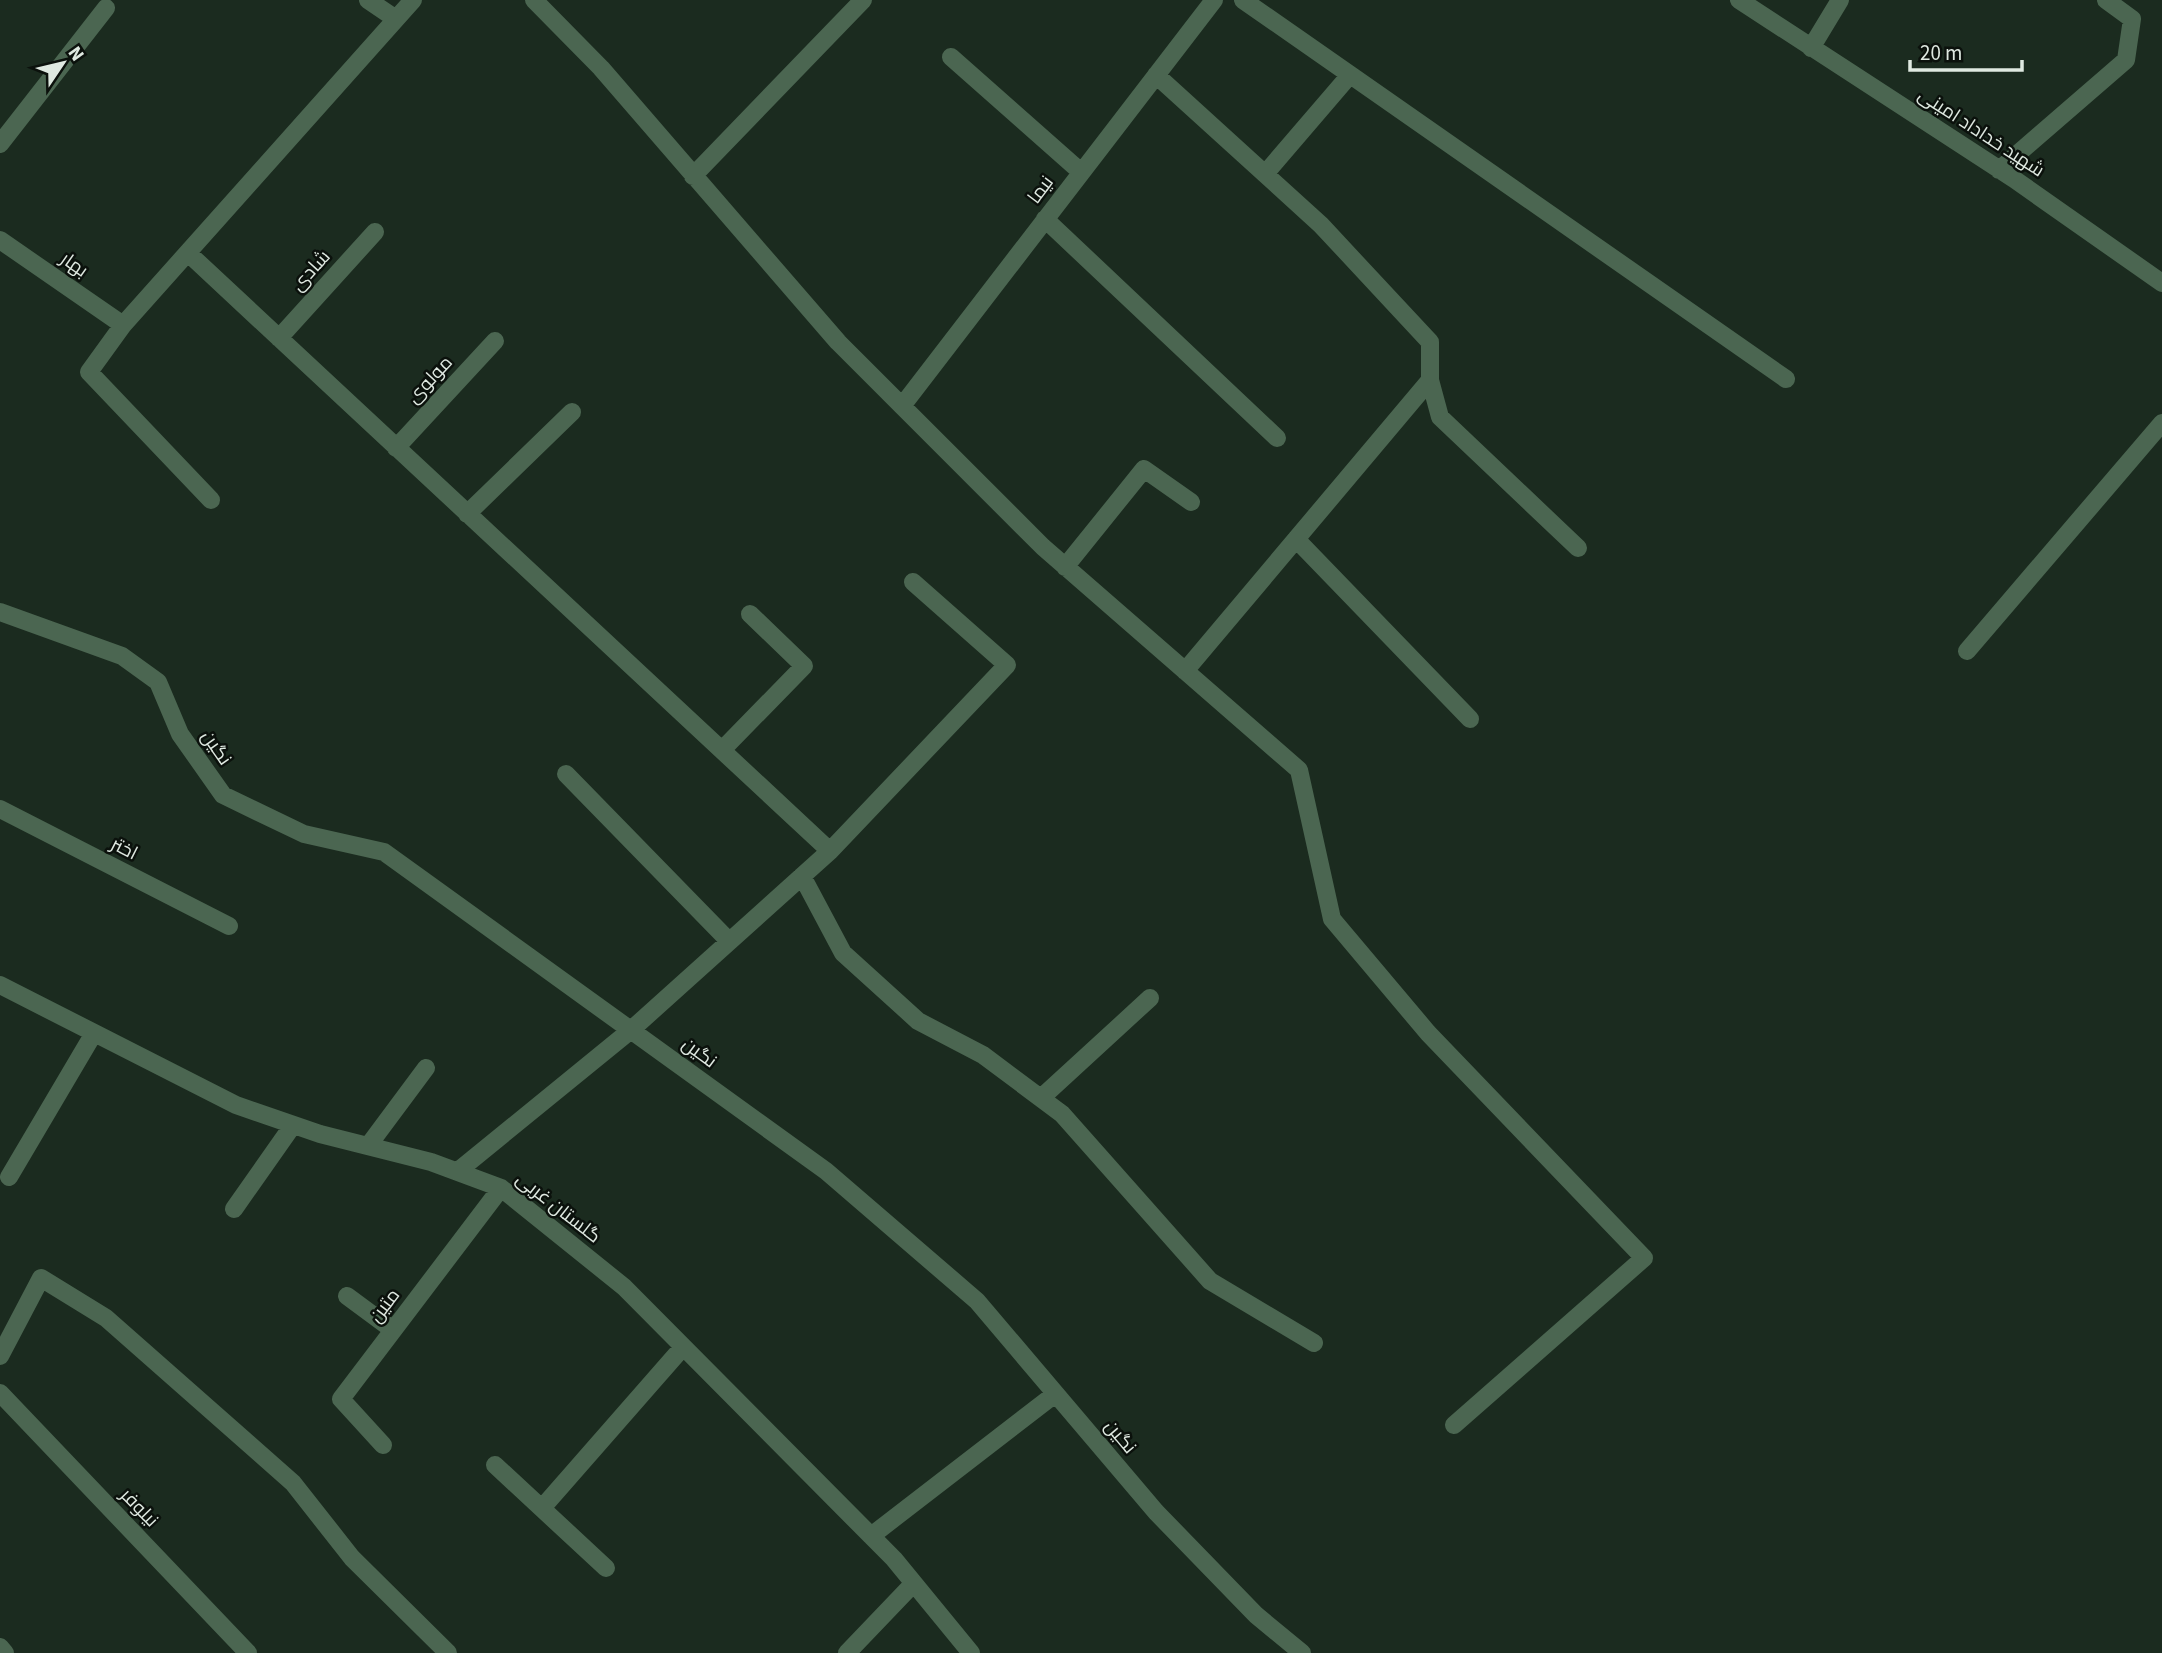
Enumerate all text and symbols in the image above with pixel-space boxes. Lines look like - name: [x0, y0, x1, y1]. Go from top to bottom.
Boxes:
- north arrow: [28, 28, 98, 98]
- scale bar: [1910, 28, 2022, 72]
- text: 20 m: [1920, 38, 1962, 68]
- text: N: [61, 41, 90, 67]
- street label: شهید خداداد امینی: [1912, 82, 2050, 184]
- street label: نیما: [1021, 170, 1061, 210]
- street label: شادی: [285, 244, 337, 298]
- street label: بهار: [54, 245, 93, 284]
- street label: مولوی: [401, 350, 459, 410]
- street label: نگین: [194, 725, 238, 771]
- street label: اختر: [105, 830, 142, 867]
- street label: نگین: [676, 1031, 722, 1075]
- street label: گلستان غربی: [510, 1166, 606, 1250]
- street label: متین: [363, 1283, 407, 1329]
- street label: نگین: [1098, 1414, 1142, 1460]
- street label: نیلوفر: [113, 1482, 164, 1533]

